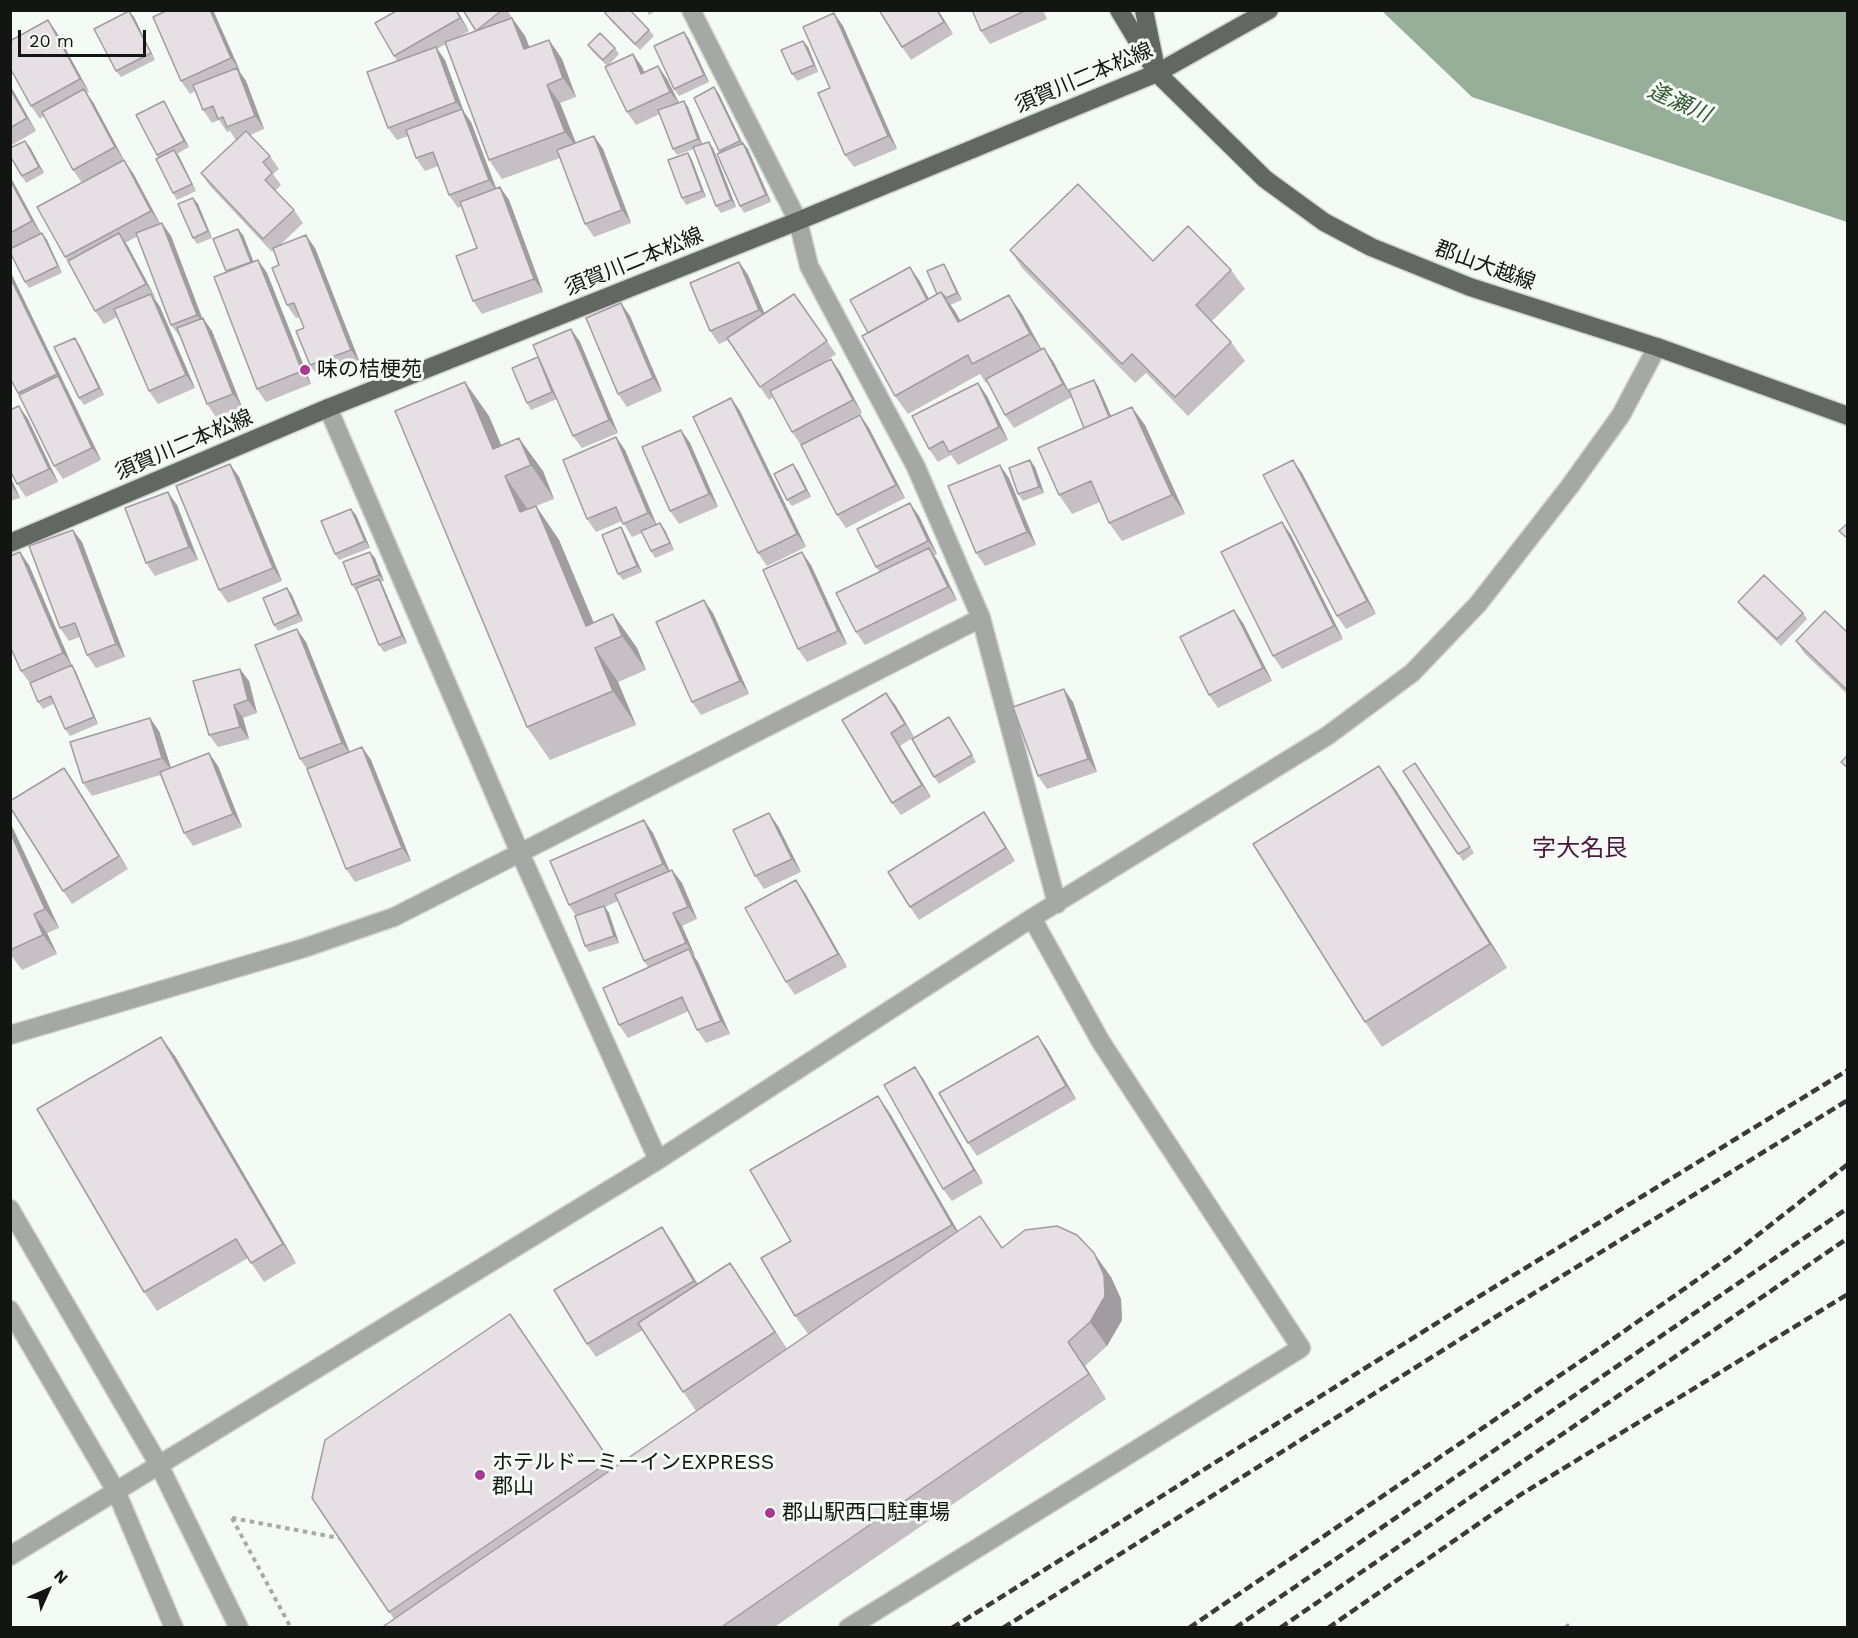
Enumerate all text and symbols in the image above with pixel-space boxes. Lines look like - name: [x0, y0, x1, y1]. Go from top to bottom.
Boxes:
- scale bar: [21, 18, 148, 56]
- text: 20 m: [29, 30, 74, 51]
- street label: 須賀川二本松線: [1011, 38, 1157, 118]
- water label: 逢瀬川: [1643, 78, 1715, 128]
- street label: 須賀川二本松線: [561, 223, 707, 301]
- street label: 郡山大越線: [1431, 236, 1539, 296]
- place label: 味の桔梗苑: [317, 357, 422, 383]
- marker: 味の桔梗苑: [298, 363, 312, 377]
- street label: 須賀川二本松線: [111, 405, 257, 485]
- district label: 字大名艮: [1532, 835, 1628, 863]
- place label: ホテルドーミーインEXPRESS 郡山: [492, 1450, 774, 1500]
- marker: ホテルドーミーインEXPRESS 郡山: [473, 1468, 487, 1482]
- place label: 郡山駅西口駐車場: [782, 1500, 950, 1526]
- marker: 郡山駅西口駐車場: [763, 1506, 777, 1520]
- north arrow: [18, 1560, 78, 1620]
- text: N: [50, 1566, 72, 1588]

